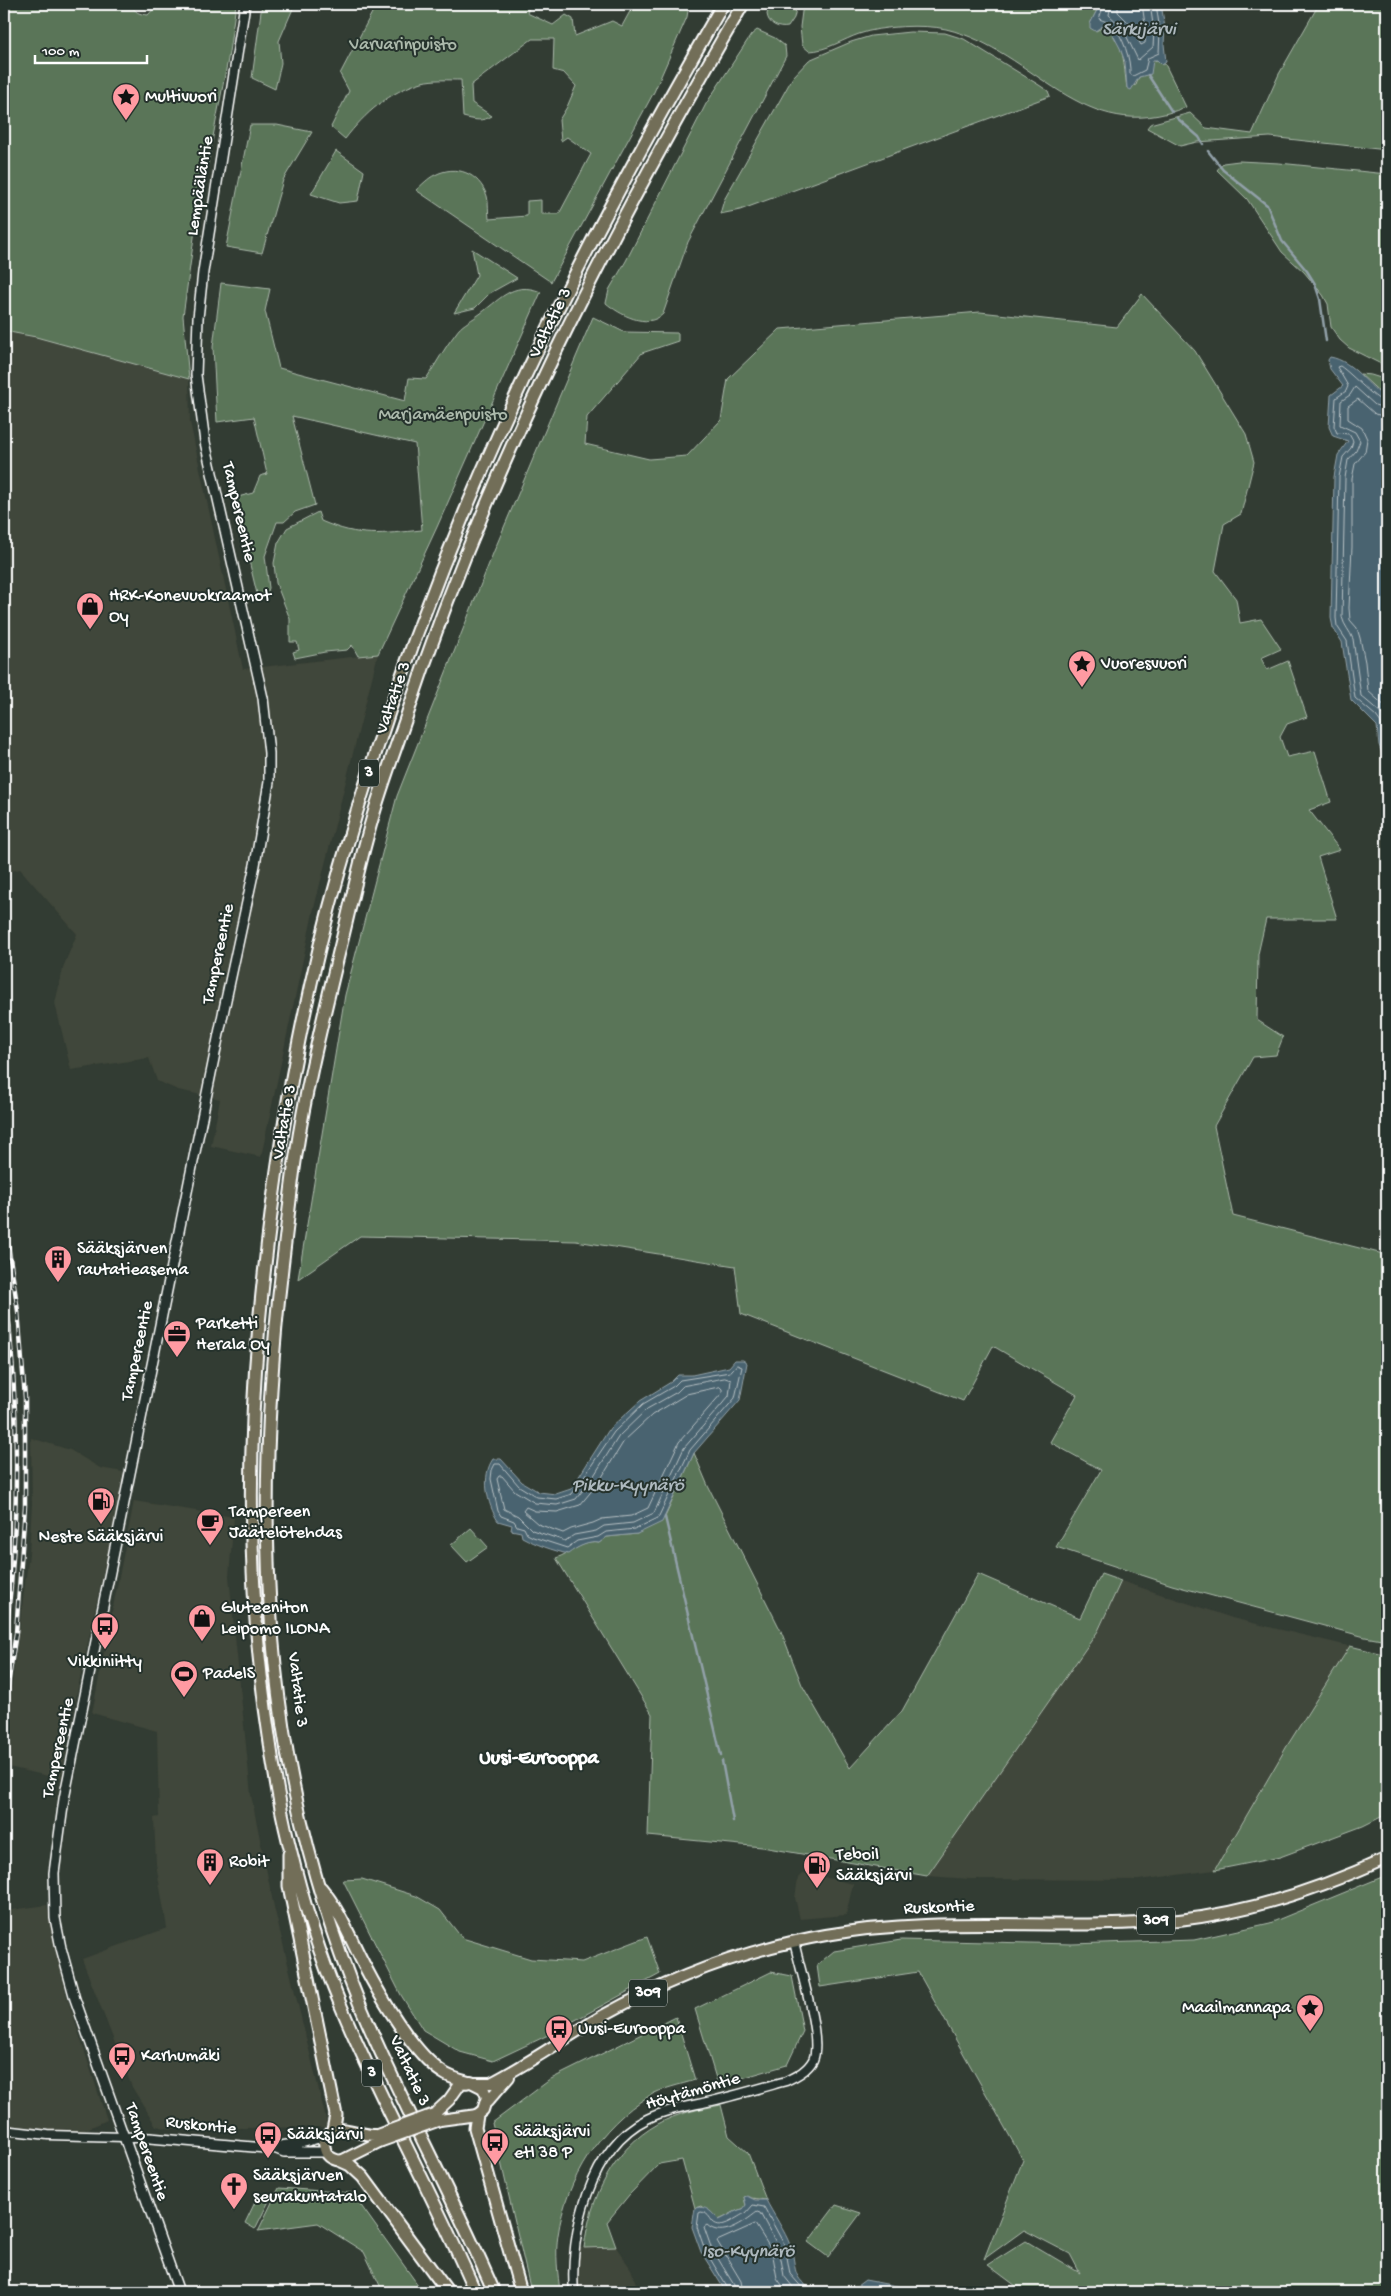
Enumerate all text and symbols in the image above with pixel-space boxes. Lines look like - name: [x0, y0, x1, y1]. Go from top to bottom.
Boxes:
- water label: Särkijärvi: [1102, 19, 1178, 42]
- scale bar: [35, 32, 148, 64]
- park label: Varvarinpuisto: [348, 35, 457, 56]
- text: 100 m: [41, 43, 80, 61]
- place icon: Multivuori: [111, 82, 141, 121]
- place label: Multivuori: [145, 87, 217, 108]
- street label: Lempääläntie: [183, 134, 219, 237]
- street label: Valtatie 3: [525, 284, 577, 362]
- park label: Marjamäenpuisto: [378, 405, 508, 426]
- street label: Tampereentie: [216, 459, 260, 565]
- place label: HRK-Konevuokraamot Oy: [109, 586, 273, 628]
- shop icon: HRK-Konevuokraamot Oy: [75, 591, 105, 630]
- place icon: Vuoresvuori: [1067, 649, 1097, 688]
- place label: Vuoresvuori: [1100, 654, 1187, 675]
- street label: Valtatie 3: [371, 659, 416, 738]
- road number: 3: [359, 760, 379, 786]
- street label: Tampereentie: [198, 901, 240, 1007]
- street label: Valtatie 3: [268, 1083, 302, 1162]
- place label: Sääksjärven rautatieasema: [77, 1239, 189, 1281]
- building icon: Sääksjärven rautatieasema: [43, 1244, 73, 1283]
- street label: Tampereentie: [117, 1298, 159, 1404]
- place label: Parketti Herala Oy: [195, 1314, 270, 1356]
- office icon: Parketti Herala Oy: [162, 1319, 192, 1358]
- water label: Pikku-Kyynärö: [572, 1475, 685, 1498]
- fuel station icon: Neste Sääksjärvi: [86, 1486, 116, 1525]
- place label: Tampereen Jäätelötehdas: [228, 1502, 343, 1544]
- cafe icon: Tampereen Jäätelötehdas: [195, 1507, 225, 1546]
- place label: Neste Sääksjärvi: [39, 1527, 164, 1548]
- place label: Gluteeniton Leipomo ILONA: [221, 1598, 331, 1640]
- shop icon: Gluteeniton Leipomo ILONA: [187, 1603, 217, 1642]
- bus stop icon: Vikkiniitty: [90, 1611, 120, 1650]
- street label: Valtatie 3: [282, 1650, 312, 1729]
- place label: Vikkiniitty: [67, 1652, 142, 1673]
- sports icon: PadelS: [169, 1659, 199, 1698]
- place label: PadelS: [202, 1664, 256, 1685]
- street label: Tampereentie: [38, 1695, 80, 1801]
- district label: Uusi-Eurooppa: [479, 1748, 600, 1771]
- place label: Teboil Sääksjärvi: [835, 1845, 913, 1887]
- building icon: Robit: [195, 1847, 225, 1886]
- fuel station icon: Teboil Sääksjärvi: [802, 1850, 832, 1889]
- place label: Robit: [229, 1852, 270, 1873]
- street label: Ruskontie: [903, 1896, 976, 1920]
- road number: 309: [1137, 1908, 1175, 1934]
- road number: 309: [629, 1980, 667, 2006]
- place icon: Maailmannapa: [1295, 1993, 1325, 2032]
- place label: Maailmannapa: [1182, 1998, 1292, 2019]
- bus stop icon: Uusi-Eurooppa: [544, 2014, 574, 2053]
- place label: Uusi-Eurooppa: [578, 2019, 686, 2040]
- street label: Valtatie 3: [383, 2031, 434, 2110]
- bus stop icon: Karhumäki: [107, 2041, 137, 2080]
- place label: Karhumäki: [141, 2046, 220, 2067]
- road number: 3: [362, 2060, 382, 2086]
- street label: Höytämöntie: [643, 2068, 743, 2115]
- street label: Tampereentie: [119, 2099, 173, 2204]
- street label: Ruskontie: [165, 2112, 238, 2140]
- bus stop icon: Sääksjärvi: [253, 2120, 283, 2159]
- place label: Sääksjärvi etl 38 P: [514, 2122, 591, 2164]
- place label: Sääksjärvi: [287, 2125, 364, 2146]
- bus stop icon: Sääksjärvi etl 38 P: [480, 2127, 510, 2166]
- place label: Sääksjärven seurakuntatalo: [253, 2166, 367, 2208]
- church icon: Sääksjärven seurakuntatalo: [219, 2171, 249, 2210]
- water label: Iso-Kyynärö: [702, 2241, 795, 2264]

